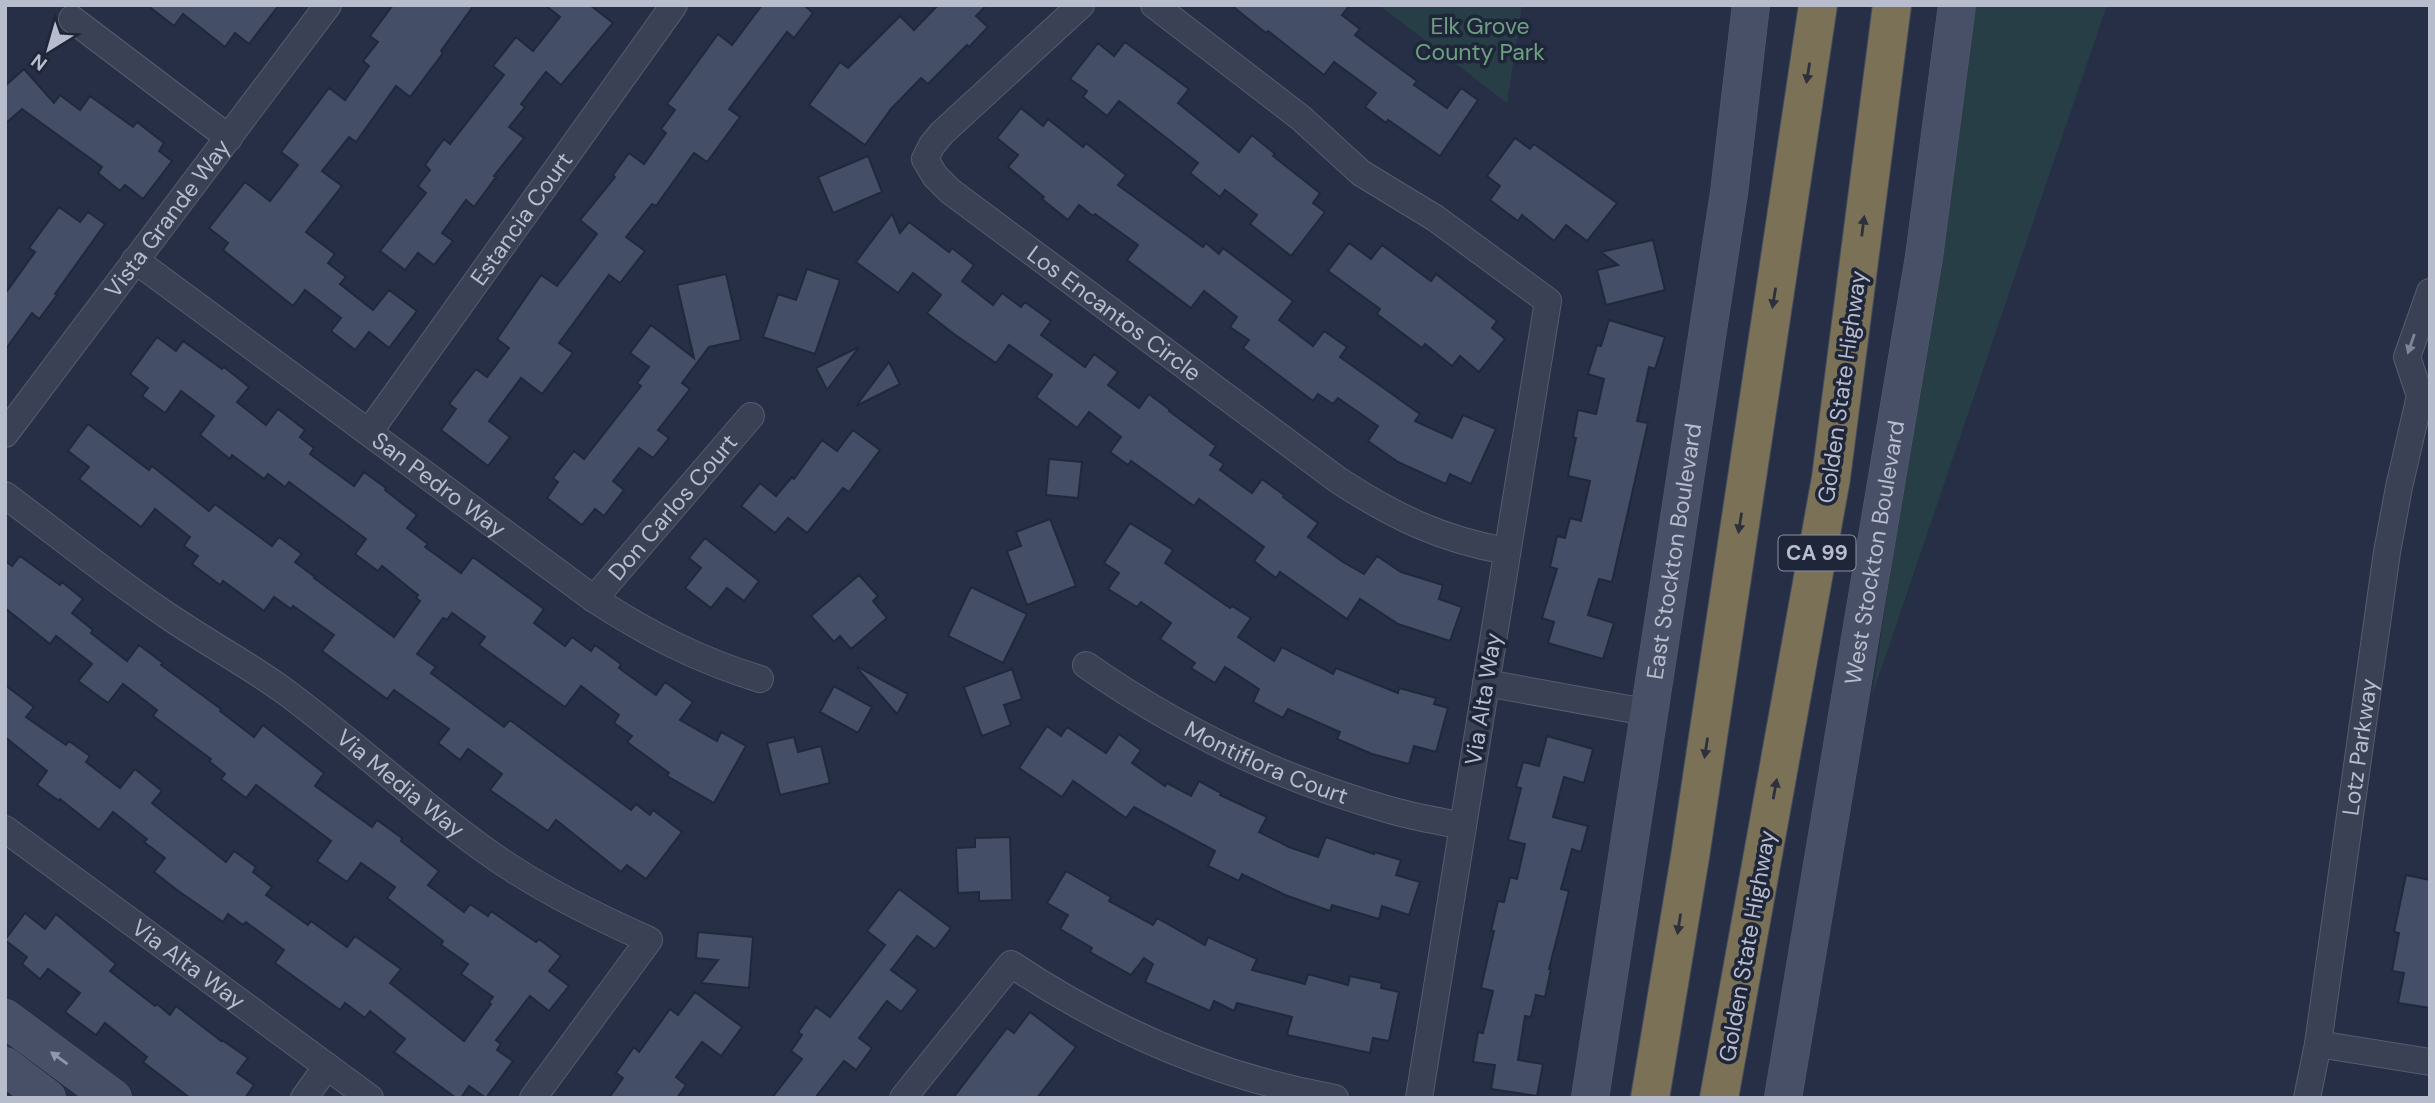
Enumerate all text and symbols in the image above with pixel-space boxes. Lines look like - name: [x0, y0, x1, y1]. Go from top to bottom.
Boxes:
- park label: Elk Grove County Park: [1415, 11, 1545, 67]
- north arrow: [14, 14, 84, 84]
- text: N: [26, 48, 52, 76]
- one-way arrow: [1802, 62, 1813, 84]
- street label: Vista Grande Way: [98, 133, 237, 304]
- street label: Estancia Court: [463, 146, 579, 291]
- one-way arrow: [1858, 215, 1869, 237]
- street label: Los Encantos Circle: [1021, 239, 1207, 388]
- street label: Golden State Highway: [1811, 268, 1873, 505]
- one-way arrow: [1768, 287, 1779, 309]
- one-way arrow: [2405, 334, 2416, 355]
- street label: West Stockton Boulevard: [1838, 418, 1911, 687]
- street label: East Stockton Boulevard: [1639, 421, 1708, 682]
- street label: San Pedro Way: [366, 425, 512, 544]
- street label: Don Carlos Court: [602, 428, 744, 587]
- one-way arrow: [1734, 512, 1745, 534]
- road number: CA 99: [1778, 536, 1856, 570]
- street label: Via Alta Way: [1458, 630, 1508, 767]
- street label: Lotz Parkway: [2335, 676, 2384, 817]
- street label: Montiflora Court: [1180, 714, 1352, 811]
- street label: Via Media Way: [330, 722, 471, 845]
- one-way arrow: [1700, 737, 1711, 759]
- one-way arrow: [1770, 778, 1781, 800]
- street label: Golden State Highway: [1712, 828, 1782, 1064]
- street label: Via Alta Way: [126, 913, 251, 1016]
- one-way arrow: [1673, 913, 1684, 935]
- one-way arrow: [50, 1051, 68, 1065]

